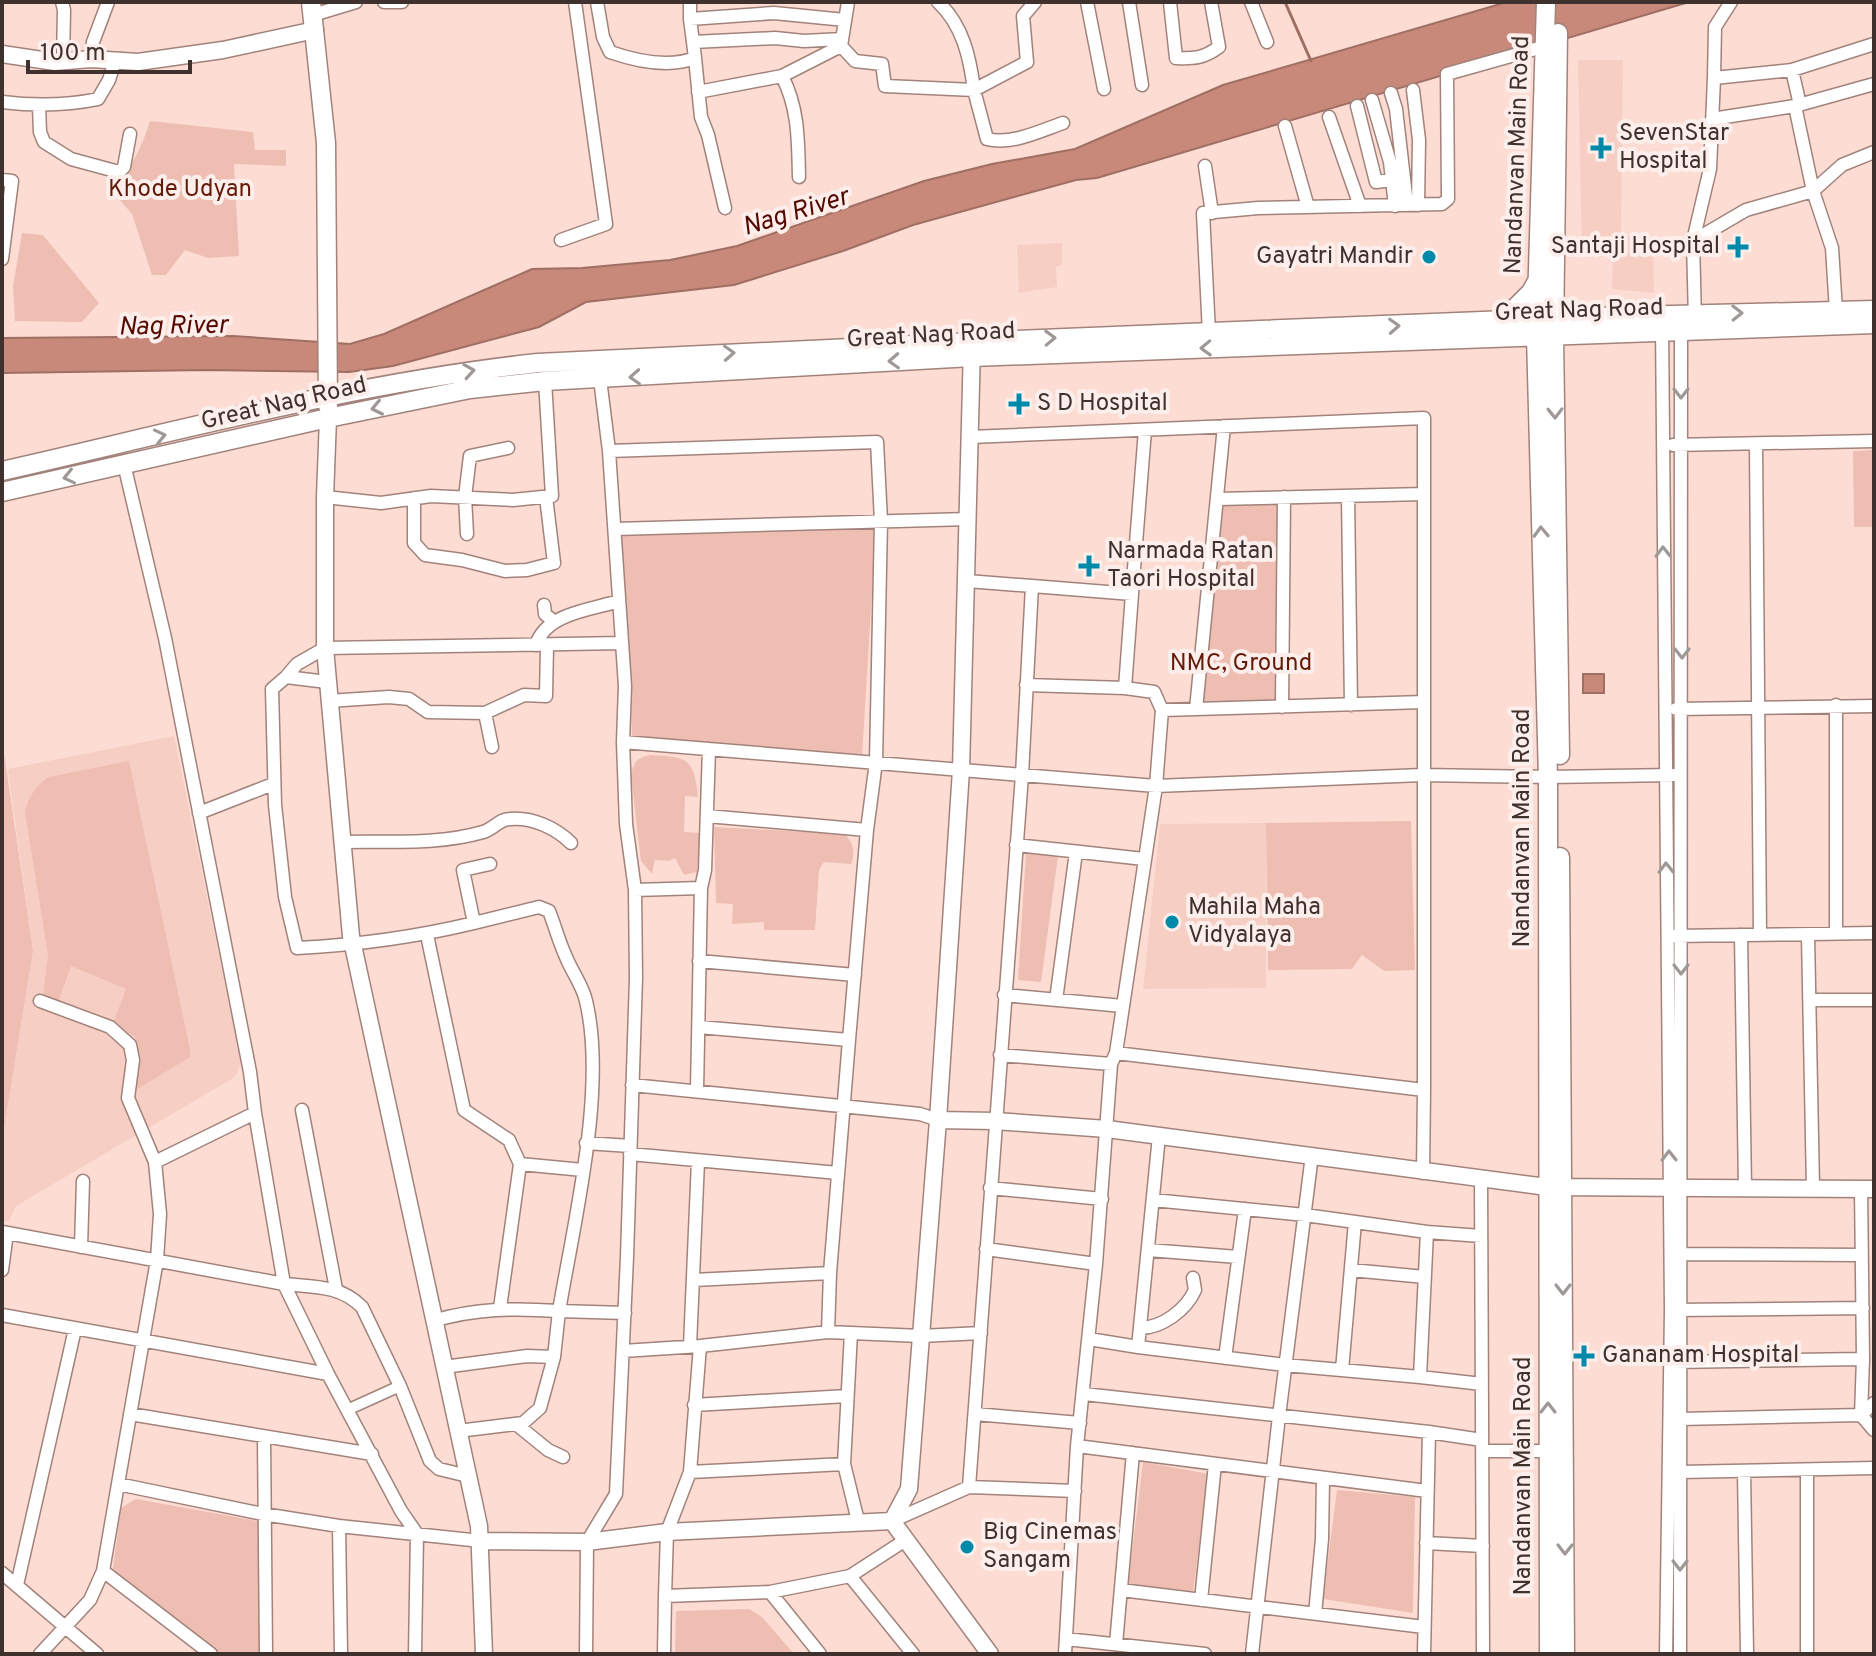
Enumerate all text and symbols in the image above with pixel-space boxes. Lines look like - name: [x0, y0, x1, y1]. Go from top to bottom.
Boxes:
- scale bar: [28, 24, 190, 74]
- street label: Nandanvan Main Road: [1499, 35, 1537, 275]
- text: 100 m: [40, 39, 106, 69]
- place label: SevenStar Hospital: [1619, 119, 1729, 177]
- marker: SevenStar Hospital: [1590, 137, 1612, 159]
- park label: Khode Udyan: [108, 175, 252, 205]
- water label: Nag River: [739, 181, 855, 245]
- place label: Santaji Hospital: [1551, 232, 1720, 262]
- marker: Santaji Hospital: [1727, 236, 1749, 258]
- place label: Gayatri Mandir: [1256, 242, 1413, 272]
- marker: Gayatri Mandir: [1420, 248, 1438, 266]
- street label: Great Nag Road: [1494, 293, 1664, 329]
- one-way arrow: [1731, 305, 1744, 322]
- water label: Nag River: [118, 310, 230, 344]
- street label: Great Nag Road: [846, 317, 1016, 355]
- one-way arrow: [1388, 317, 1401, 334]
- one-way arrow: [1044, 330, 1057, 347]
- one-way arrow: [1199, 339, 1212, 356]
- one-way arrow: [723, 345, 736, 362]
- one-way arrow: [887, 352, 900, 369]
- one-way arrow: [463, 363, 476, 380]
- one-way arrow: [628, 368, 641, 385]
- street label: Great Nag Road: [198, 370, 370, 438]
- one-way arrow: [1672, 387, 1690, 400]
- place label: S D Hospital: [1037, 389, 1168, 419]
- marker: S D Hospital: [1008, 393, 1030, 415]
- one-way arrow: [371, 398, 384, 415]
- one-way arrow: [1546, 407, 1564, 420]
- one-way arrow: [153, 428, 166, 445]
- one-way arrow: [63, 468, 76, 485]
- one-way arrow: [1532, 525, 1550, 538]
- place label: Narmada Ratan Taori Hospital: [1107, 537, 1274, 595]
- one-way arrow: [1654, 545, 1672, 558]
- marker: Narmada Ratan Taori Hospital: [1078, 555, 1100, 577]
- one-way arrow: [1673, 647, 1691, 660]
- park label: NMC, Ground: [1170, 649, 1312, 679]
- street label: Nandanvan Main Road: [1508, 709, 1538, 947]
- one-way arrow: [1657, 861, 1675, 874]
- place label: Mahila Maha Vidyalaya: [1188, 893, 1321, 951]
- marker: Mahila Maha Vidyalaya: [1163, 913, 1181, 931]
- one-way arrow: [1672, 963, 1690, 976]
- one-way arrow: [1660, 1149, 1678, 1162]
- one-way arrow: [1554, 1283, 1572, 1296]
- place label: Gananam Hospital: [1602, 1341, 1799, 1371]
- marker: Gananam Hospital: [1573, 1345, 1595, 1367]
- street label: Nandanvan Main Road: [1509, 1357, 1539, 1595]
- one-way arrow: [1539, 1401, 1557, 1414]
- place label: Big Cinemas Sangam: [983, 1518, 1117, 1576]
- marker: Big Cinemas Sangam: [958, 1538, 976, 1556]
- one-way arrow: [1556, 1543, 1574, 1556]
- one-way arrow: [1671, 1559, 1689, 1572]

